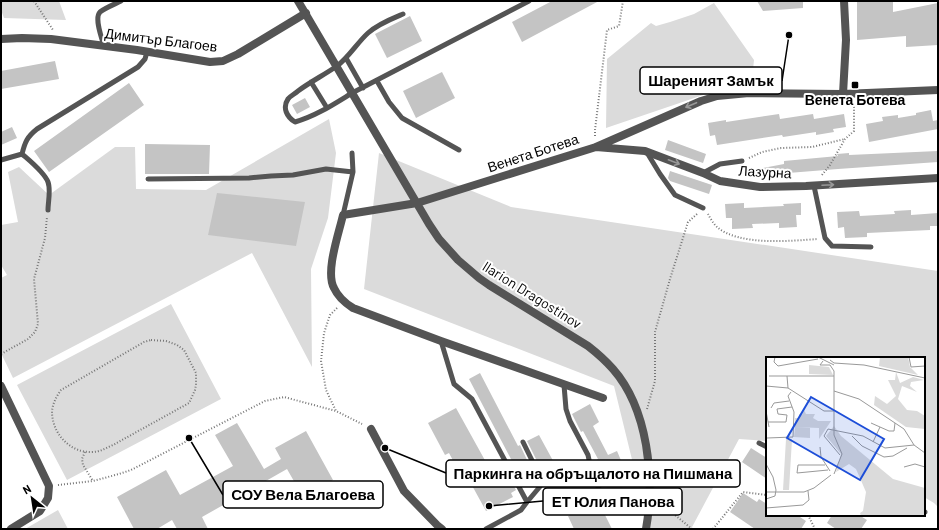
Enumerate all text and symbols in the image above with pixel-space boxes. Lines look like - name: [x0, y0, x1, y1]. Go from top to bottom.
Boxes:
- street label: Димитър Благоев: [104, 24, 218, 55]
- callout: Шареният Замък: [640, 67, 782, 94]
- text: Шареният Замък: [648, 71, 774, 89]
- marker: Венета Ботева: [850, 80, 860, 90]
- place label: Венета Ботева: [805, 91, 905, 108]
- one-way arrow: [685, 102, 697, 109]
- street label: Венета Ботева: [485, 130, 581, 175]
- one-way arrow: [668, 159, 680, 167]
- street label: Лазурна: [738, 162, 792, 181]
- one-way arrow: [821, 181, 834, 188]
- street label: Ilarion Dragostinov: [480, 257, 585, 332]
- inset map: [766, 357, 925, 516]
- callout: Паркинга на обръщалото на Пишмана: [446, 460, 740, 487]
- text: Паркинга на обръщалото на Пишмана: [454, 464, 733, 482]
- north arrow: [12, 478, 52, 518]
- text: N: [20, 481, 33, 496]
- callout: СОУ Вела Благоева: [223, 481, 383, 508]
- text: СОУ Вела Благоева: [231, 485, 376, 503]
- callout: ЕТ Юлия Панова: [543, 488, 682, 515]
- text: ЕТ Юлия Панова: [552, 492, 675, 510]

